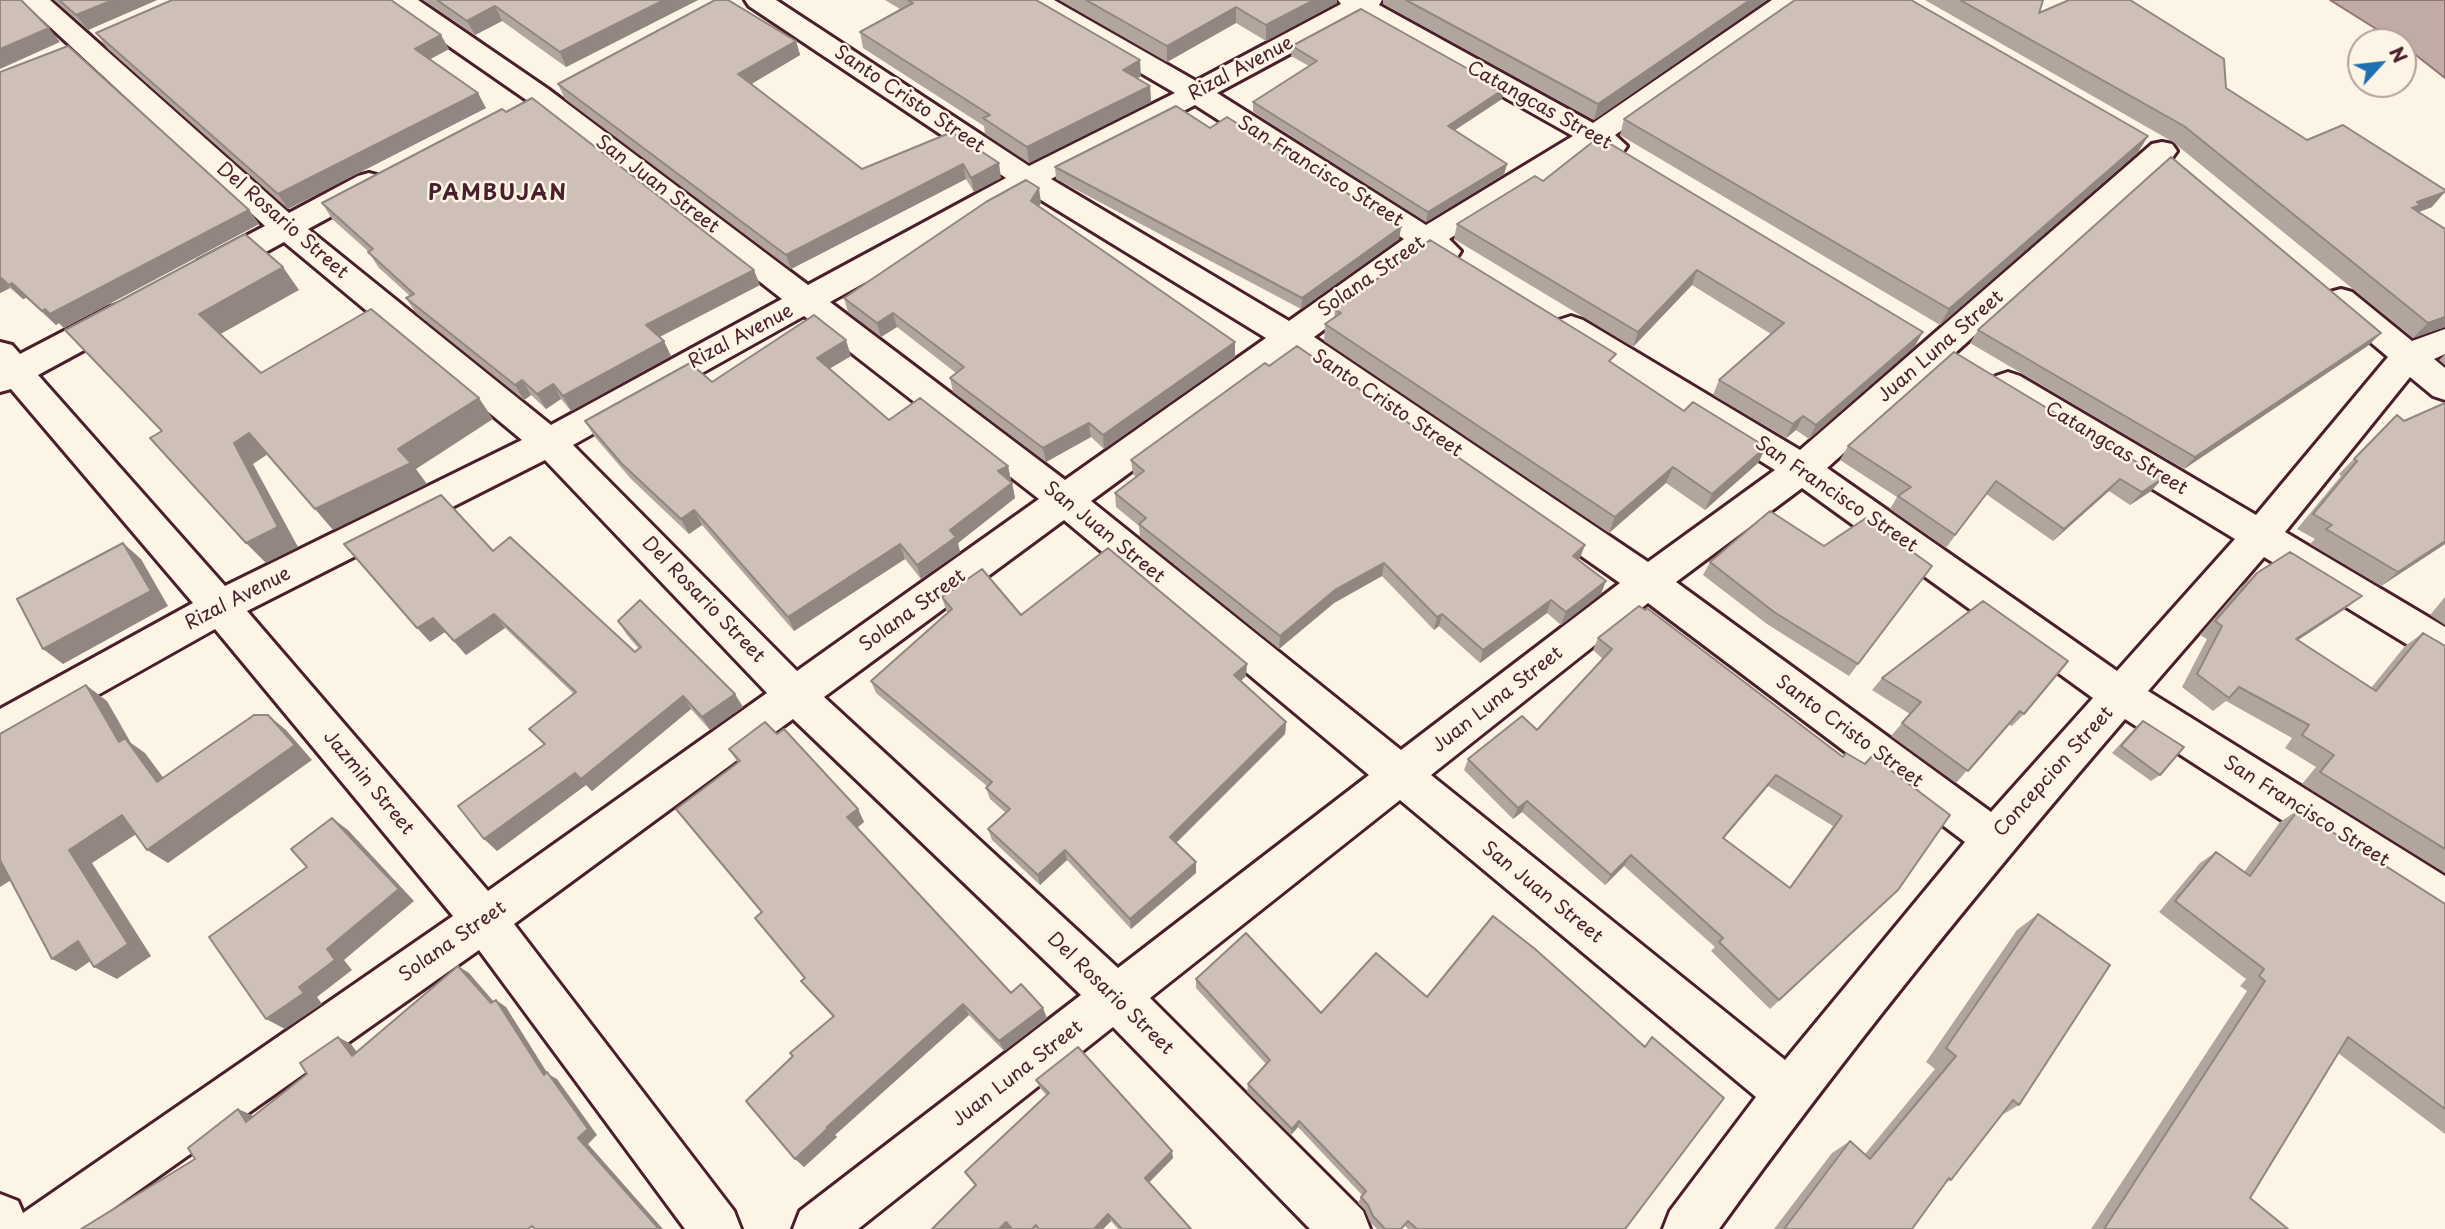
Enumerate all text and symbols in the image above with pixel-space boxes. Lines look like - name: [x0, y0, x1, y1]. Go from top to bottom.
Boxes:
- north arrow: [2347, 28, 2417, 98]
- street label: Rizal Avenue: [1185, 32, 1297, 106]
- street label: Santo Cristo Street: [829, 41, 989, 159]
- text: N: [2383, 41, 2415, 67]
- street label: Catangcas Street: [1463, 57, 1615, 155]
- street label: San Francisco Street: [1233, 112, 1407, 232]
- street label: San Juan Street: [591, 131, 723, 239]
- street label: Del Rosario Street: [212, 158, 352, 284]
- district label: PAMBUJAN: [429, 181, 567, 207]
- street label: Solana Street: [1314, 232, 1430, 322]
- street label: Juan Luna Street: [1873, 286, 2009, 408]
- street label: Rizal Avenue: [685, 300, 797, 374]
- street label: Santo Cristo Street: [1307, 345, 1467, 463]
- street label: Catangcas Street: [2041, 398, 2191, 500]
- street label: San Francisco Street: [1750, 432, 1922, 558]
- street label: San Juan Street: [1039, 477, 1169, 589]
- street label: Del Rosario Street: [637, 532, 769, 668]
- street label: Rizal Avenue: [181, 563, 295, 635]
- street label: Solana Street: [856, 565, 970, 657]
- street label: Juan Luna Street: [1428, 642, 1568, 758]
- street label: Santo Cristo Street: [1771, 671, 1927, 793]
- street label: Concepcion Street: [1989, 702, 2119, 842]
- street label: Jazmin Street: [318, 726, 418, 840]
- street label: San Francisco Street: [2219, 752, 2393, 872]
- street label: San Juan Street: [1477, 837, 1607, 949]
- street label: Solana Street: [395, 897, 511, 987]
- street label: Del Rosario Street: [1042, 928, 1178, 1060]
- street label: Juan Luna Street: [948, 1016, 1088, 1132]

